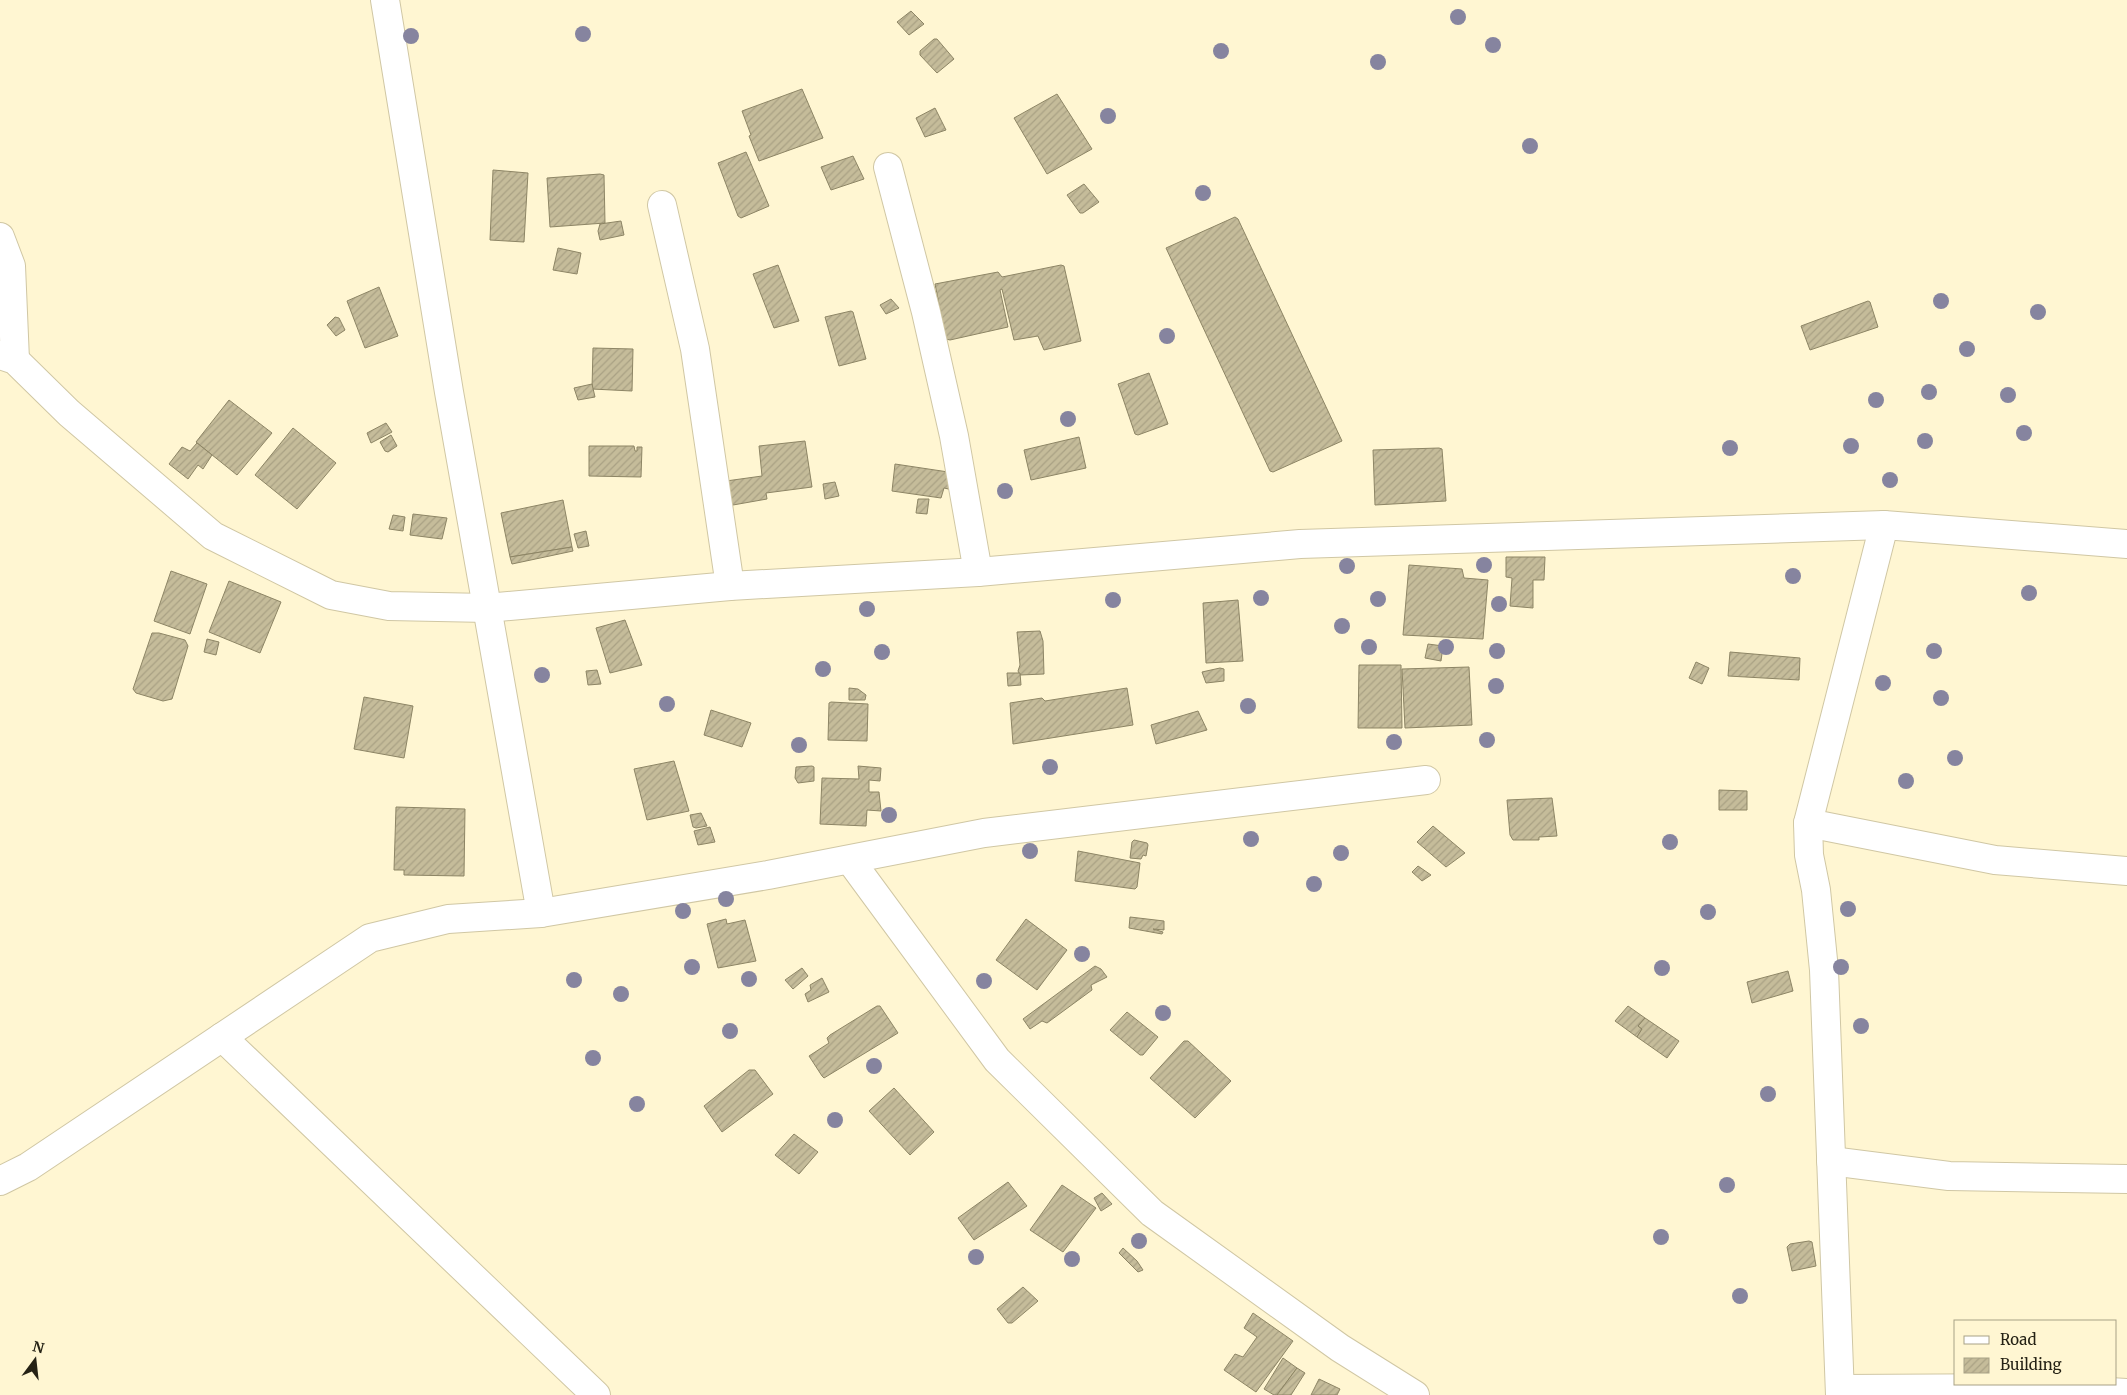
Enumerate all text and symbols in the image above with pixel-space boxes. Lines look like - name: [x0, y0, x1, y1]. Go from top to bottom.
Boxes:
- legend: [1954, 1320, 2117, 1385]
- text: Road: [2000, 1330, 2036, 1349]
- north arrow: [10, 1335, 60, 1385]
- text: N: [31, 1337, 46, 1358]
- text: Building: [2000, 1355, 2062, 1374]

